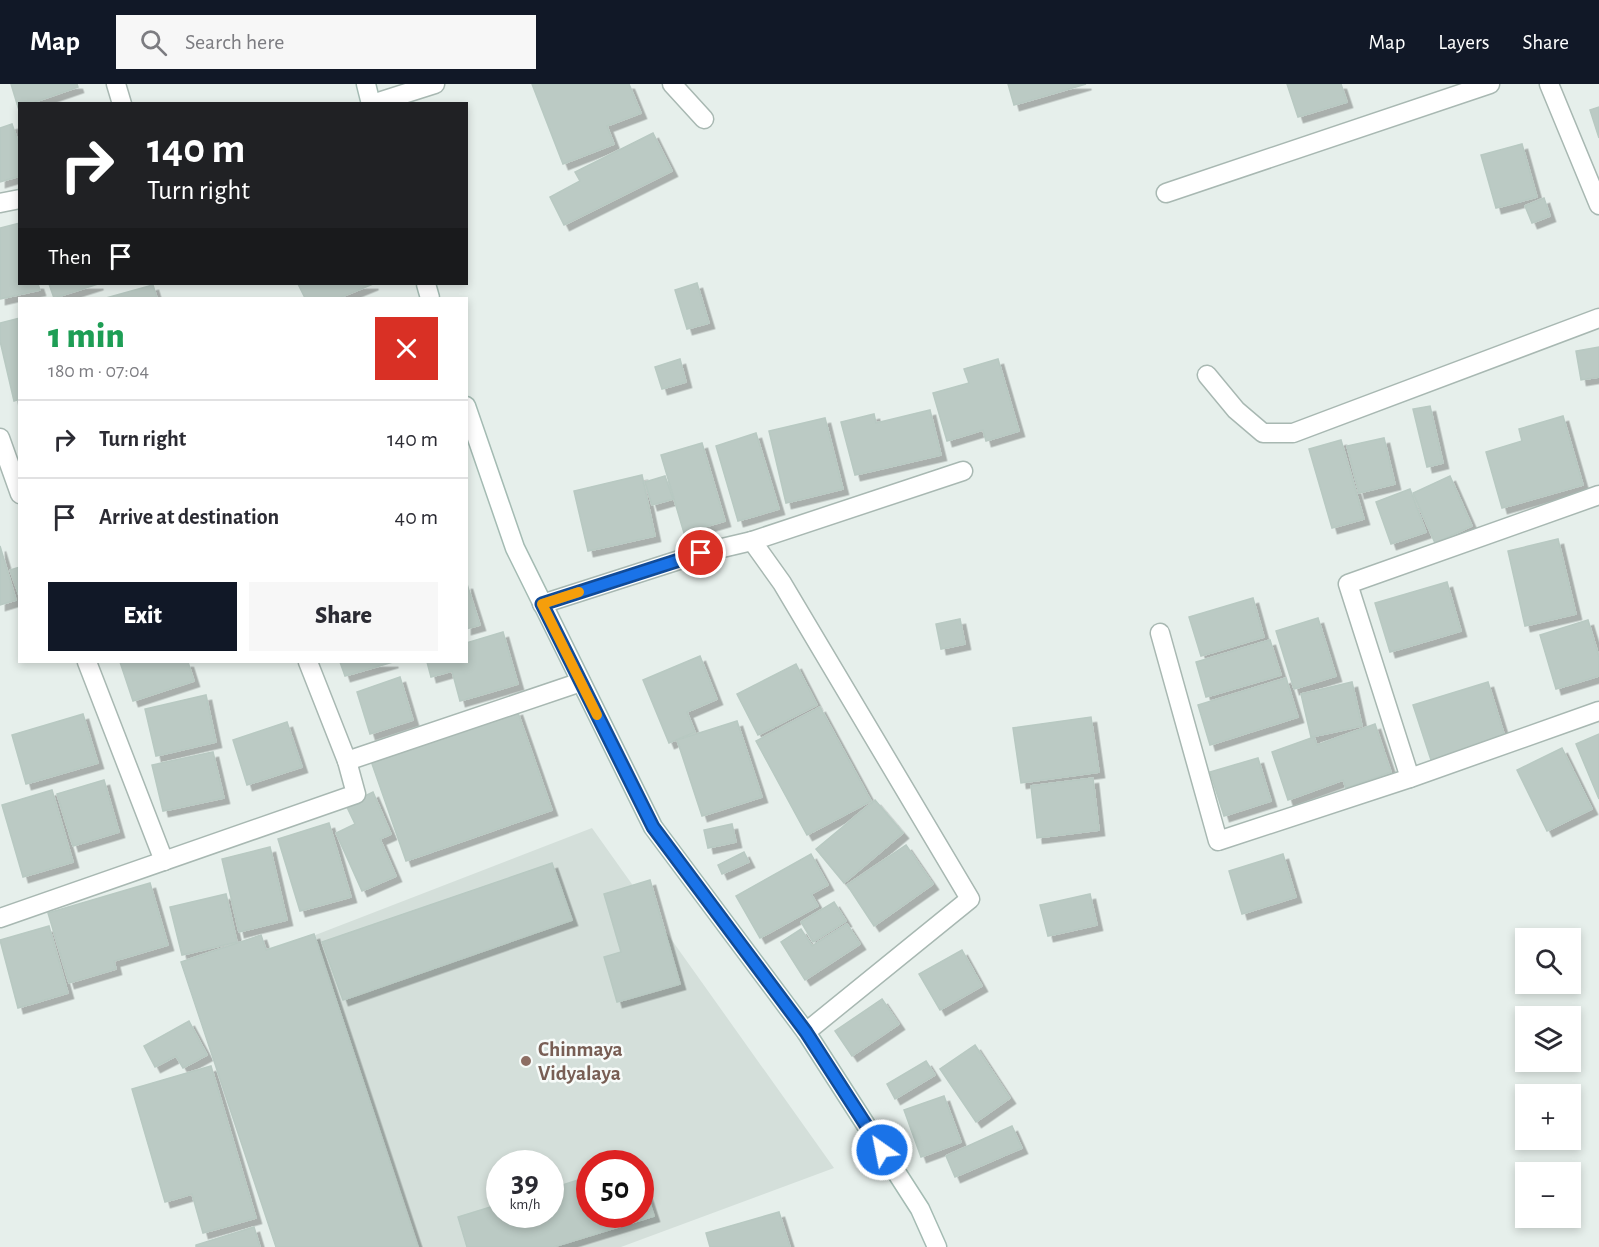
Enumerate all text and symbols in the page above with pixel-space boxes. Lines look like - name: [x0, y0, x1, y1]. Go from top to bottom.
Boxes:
- search box: [116, 15, 536, 69]
- icon: search: [137, 26, 170, 59]
- text: Map: [30, 28, 80, 56]
- text: Search here: [185, 31, 284, 53]
- text: Map: [1369, 32, 1405, 53]
- text: Layers: [1438, 32, 1489, 53]
- text: Share: [1522, 32, 1569, 53]
- icon: right: [48, 126, 126, 204]
- text: 140 m: [147, 128, 245, 170]
- text: Turn right: [147, 177, 250, 204]
- icon: arrive: [104, 240, 137, 273]
- text: Then: [48, 246, 92, 268]
- button: close: [375, 317, 438, 380]
- text: 1 min: [48, 318, 125, 354]
- text: 180 m · 07:04: [48, 361, 149, 381]
- icon: right: [48, 423, 81, 456]
- text: Turn right: [99, 428, 186, 450]
- text: 140 m: [387, 428, 438, 450]
- icon: arrive: [48, 501, 81, 534]
- text: Arrive at destination: [99, 506, 279, 528]
- text: 40 m: [395, 506, 438, 528]
- pin: [675, 527, 726, 578]
- icon: arrive: [684, 536, 717, 569]
- button: Exit: [48, 582, 237, 651]
- button: Share: [249, 582, 438, 651]
- map controls: [1515, 928, 1581, 1228]
- button: search: [1515, 928, 1581, 994]
- button: layers: [1515, 1006, 1581, 1072]
- place label: Chinmaya Vidyalaya: [538, 1039, 623, 1084]
- marker: Chinmaya Vidyalaya: [519, 1054, 533, 1068]
- button: +: [1515, 1084, 1581, 1150]
- position arrow: [850, 1118, 914, 1182]
- speed limit sign: 50: [576, 1150, 654, 1228]
- button: −: [1515, 1162, 1581, 1228]
- text: 39: [511, 1167, 539, 1197]
- text: km/h: [510, 1197, 540, 1212]

